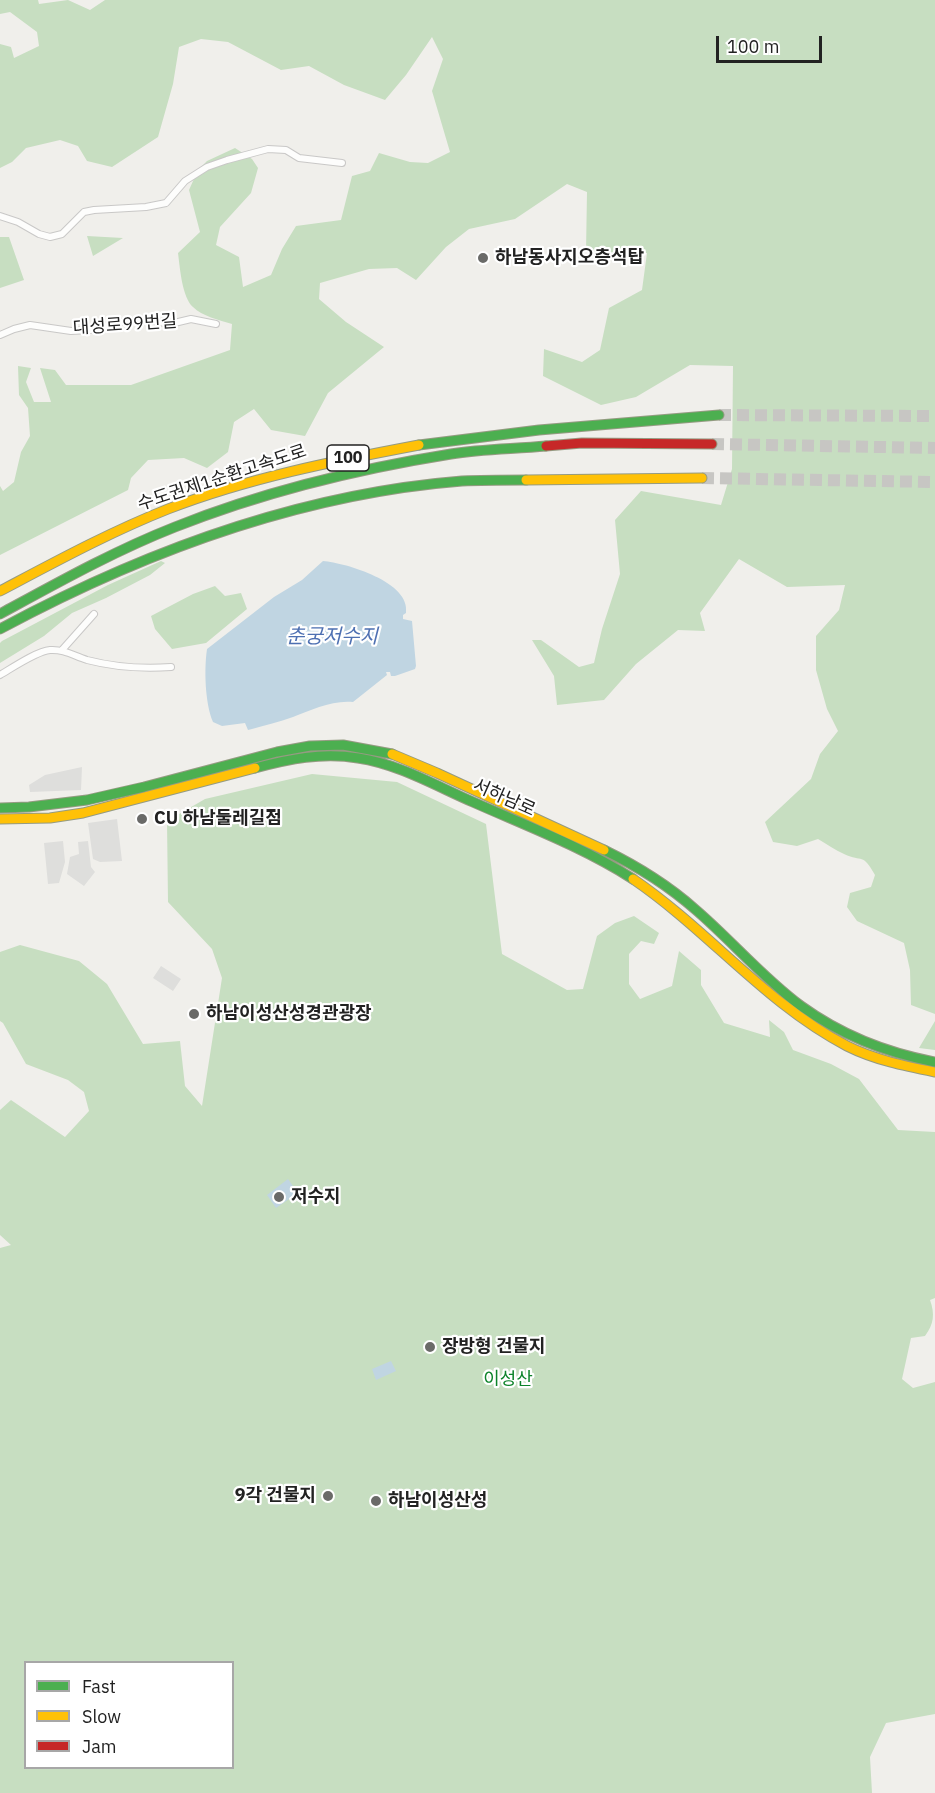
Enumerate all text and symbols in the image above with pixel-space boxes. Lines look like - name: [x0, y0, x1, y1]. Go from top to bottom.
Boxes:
- scale bar: [719, 24, 826, 62]
- text: 100 m: [727, 35, 779, 58]
- place label: 하남동사지오층석탑: [495, 247, 644, 269]
- marker: 하남동사지오층석탑: [476, 251, 490, 265]
- street label: 대성로99번길: [72, 311, 178, 339]
- street label: 수도권제1순환고속도로: [135, 440, 309, 516]
- road number: 100: [327, 445, 369, 471]
- water label: 춘궁저수지: [286, 625, 378, 649]
- street label: 서하남로: [469, 775, 539, 821]
- place label: CU 하남둘레길점: [154, 808, 282, 830]
- marker: CU 하남둘레길점: [135, 812, 149, 826]
- place label: 하남이성산성경관광장: [206, 1003, 372, 1025]
- marker: 하남이성산성경관광장: [187, 1007, 201, 1021]
- place label: 저수지: [291, 1186, 341, 1208]
- marker: 저수지: [272, 1190, 286, 1204]
- place label: 장방형 건물지: [442, 1336, 546, 1358]
- marker: 장방형 건물지: [423, 1340, 437, 1354]
- park label: 이성산: [483, 1369, 533, 1391]
- place label: 9각 건물지: [235, 1485, 316, 1507]
- marker: 9각 건물지: [321, 1489, 335, 1503]
- place label: 하남이성산성: [388, 1490, 487, 1512]
- marker: 하남이성산성: [369, 1494, 383, 1508]
- legend: [24, 1661, 234, 1769]
- text: Fast: [82, 1675, 116, 1698]
- text: Slow: [82, 1705, 121, 1728]
- text: Jam: [82, 1735, 117, 1758]

